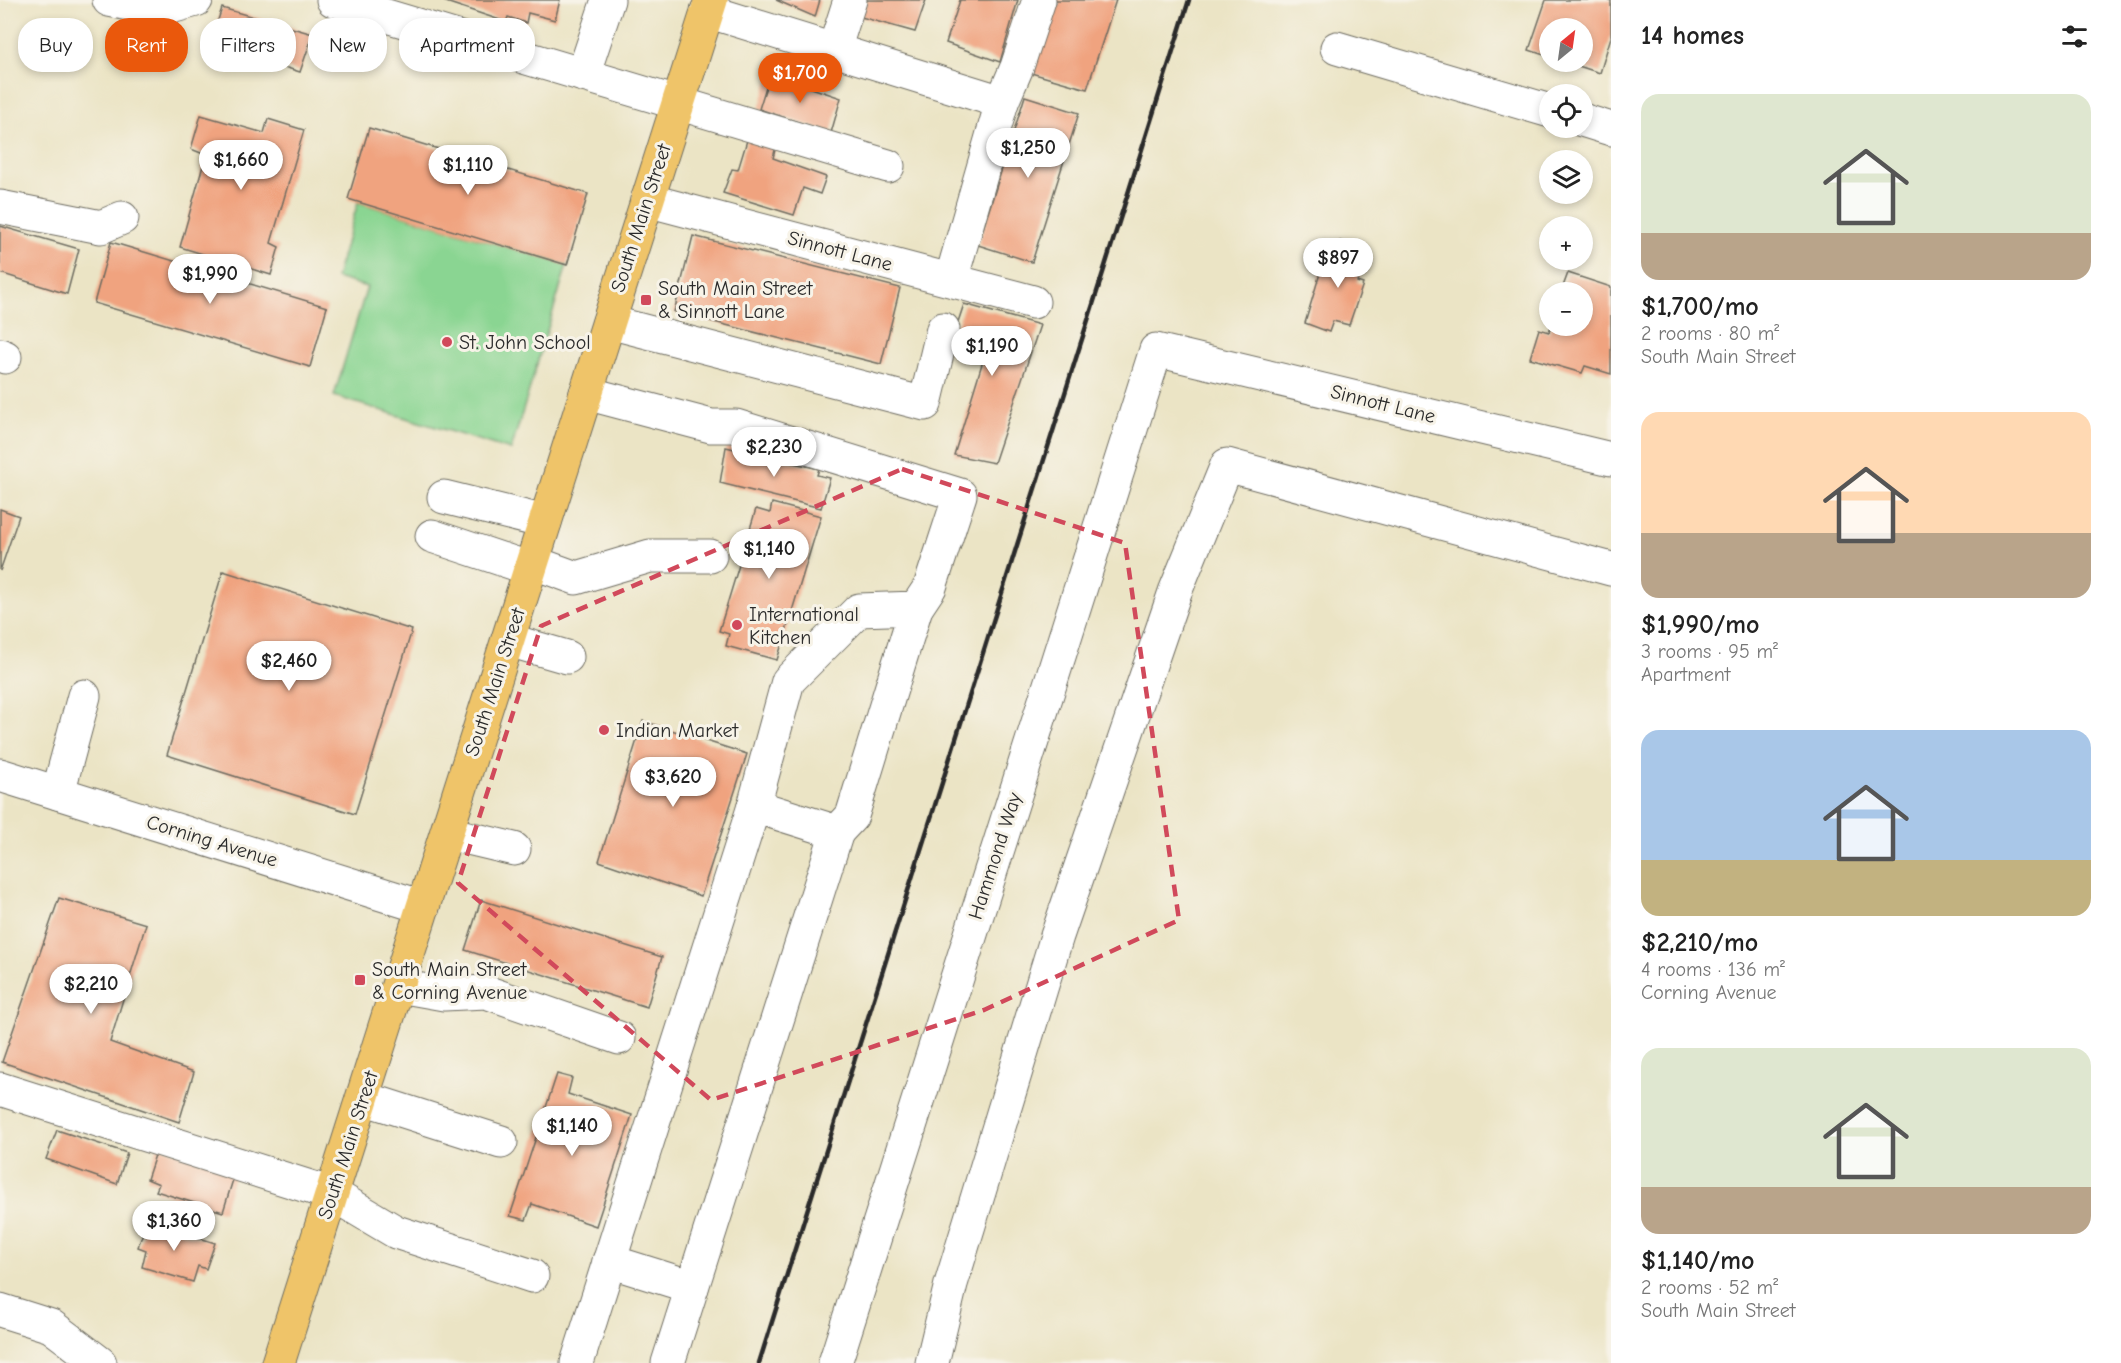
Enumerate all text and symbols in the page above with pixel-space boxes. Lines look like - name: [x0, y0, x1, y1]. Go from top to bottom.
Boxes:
- chip: Buy: [18, 18, 93, 72]
- chip: Rent: [105, 18, 188, 72]
- chip: Filters: [200, 18, 296, 72]
- chip: New: [308, 18, 387, 72]
- chip: Apartment: [399, 18, 535, 72]
- north arrow: [1539, 18, 1593, 72]
- map controls: [1539, 18, 1593, 336]
- icon: filters: [2058, 20, 2091, 53]
- text: 14 homes: [1641, 21, 1744, 51]
- pin: $1,700: [751, 53, 849, 104]
- text: $1,700: [772, 61, 828, 84]
- button: locate: [1539, 84, 1593, 138]
- pin: $1,250: [979, 128, 1077, 179]
- icon: home: [1812, 133, 1920, 241]
- text: $1,250: [1000, 136, 1056, 159]
- pin: $1,660: [192, 140, 290, 191]
- street label: South Main Street: [606, 140, 676, 295]
- pin: $1,110: [419, 145, 517, 196]
- text: $1,660: [213, 148, 269, 171]
- button: layers: [1539, 150, 1593, 204]
- text: $1,110: [443, 153, 493, 176]
- button: +: [1539, 216, 1593, 270]
- street label: Sinnott Lane: [785, 226, 895, 276]
- pin: $897: [1302, 238, 1374, 289]
- text: $897: [1317, 246, 1359, 269]
- pin: $1,990: [161, 254, 259, 305]
- text: $1,990: [182, 262, 238, 285]
- place label: South Main Street & Sinnott Lane: [658, 277, 814, 323]
- button: −: [1539, 282, 1593, 336]
- text: $1,700/mo: [1641, 292, 1759, 322]
- marker: South Main Street & Sinnott Lane: [639, 293, 653, 307]
- text: 2 rooms · 80 m²: [1641, 322, 1779, 345]
- pin: $1,190: [943, 326, 1041, 377]
- place label: St. John School: [459, 331, 591, 354]
- text: $1,190: [965, 334, 1019, 357]
- marker: St. John School: [440, 335, 454, 349]
- text: South Main Street: [1641, 345, 1795, 368]
- street label: Sinnott Lane: [1328, 380, 1438, 428]
- pin: $2,230: [725, 427, 823, 478]
- text: $2,230: [745, 435, 803, 458]
- icon: home: [1812, 451, 1920, 559]
- pin: $1,140: [720, 529, 818, 580]
- text: $1,140: [743, 537, 795, 560]
- place label: International Kitchen: [749, 603, 859, 649]
- street label: South Main Street: [460, 604, 530, 759]
- text: $1,990/mo: [1641, 610, 1759, 640]
- marker: International Kitchen: [730, 618, 744, 632]
- text: 3 rooms · 95 m²: [1641, 640, 1778, 663]
- pin: $2,460: [240, 641, 338, 692]
- text: $2,460: [260, 649, 318, 672]
- text: Apartment: [1641, 663, 1731, 686]
- place label: Indian Market: [616, 719, 739, 742]
- marker: Indian Market: [597, 723, 611, 737]
- pin: $3,620: [624, 757, 722, 808]
- text: $3,620: [644, 765, 702, 788]
- icon: home: [1812, 769, 1920, 877]
- street label: Hammond Way: [964, 790, 1026, 922]
- street label: Corning Avenue: [144, 810, 280, 872]
- text: $2,210/mo: [1641, 928, 1758, 958]
- place label: South Main Street & Corning Avenue: [372, 958, 528, 1004]
- text: 4 rooms · 136 m²: [1641, 958, 1785, 981]
- pin: $2,210: [42, 964, 140, 1015]
- text: $2,210: [63, 972, 119, 995]
- marker: South Main Street & Corning Avenue: [353, 973, 367, 987]
- text: Corning Avenue: [1641, 981, 1777, 1004]
- street label: South Main Street: [313, 1067, 383, 1222]
- icon: home: [1812, 1087, 1920, 1195]
- pin: $1,140: [523, 1106, 621, 1157]
- text: $1,140: [546, 1114, 598, 1137]
- pin: $1,360: [125, 1201, 223, 1252]
- text: $1,360: [146, 1209, 202, 1232]
- text: $1,140/mo: [1641, 1246, 1754, 1276]
- text: 2 rooms · 52 m²: [1641, 1276, 1778, 1299]
- text: South Main Street: [1641, 1299, 1795, 1322]

